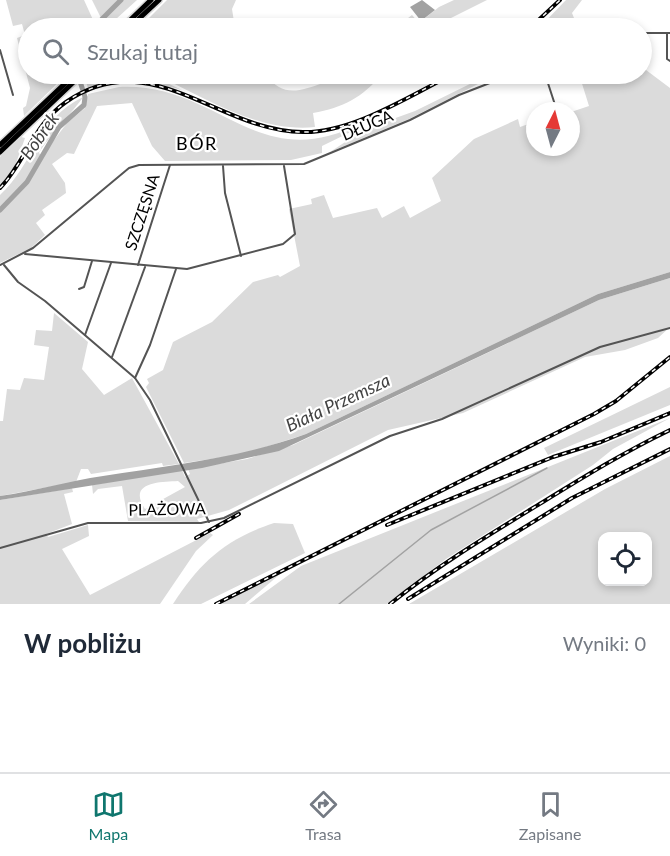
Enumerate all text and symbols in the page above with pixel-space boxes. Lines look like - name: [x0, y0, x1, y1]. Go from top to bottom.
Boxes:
- search box: [18, 18, 652, 84]
- icon: search: [39, 35, 72, 68]
- text: Szukaj tutaj: [87, 38, 198, 65]
- north arrow: [526, 102, 580, 156]
- street label: DŁUGA: [338, 105, 396, 144]
- water label: Bobrek: [15, 107, 64, 163]
- district label: BÓR: [176, 132, 218, 154]
- street label: SZCZĘSNA: [120, 171, 163, 253]
- water label: Biała Przemsza: [282, 368, 393, 436]
- street label: PLAŻOWA: [128, 498, 206, 519]
- map controls: [598, 532, 652, 586]
- button: locate: [598, 532, 652, 586]
- text: W pobliżu: [24, 627, 142, 659]
- text: Wyniki: 0: [563, 631, 646, 655]
- tab: Mapa: [89, 788, 128, 843]
- tab: Trasa: [305, 788, 342, 843]
- tab: Zapisane: [519, 788, 581, 843]

